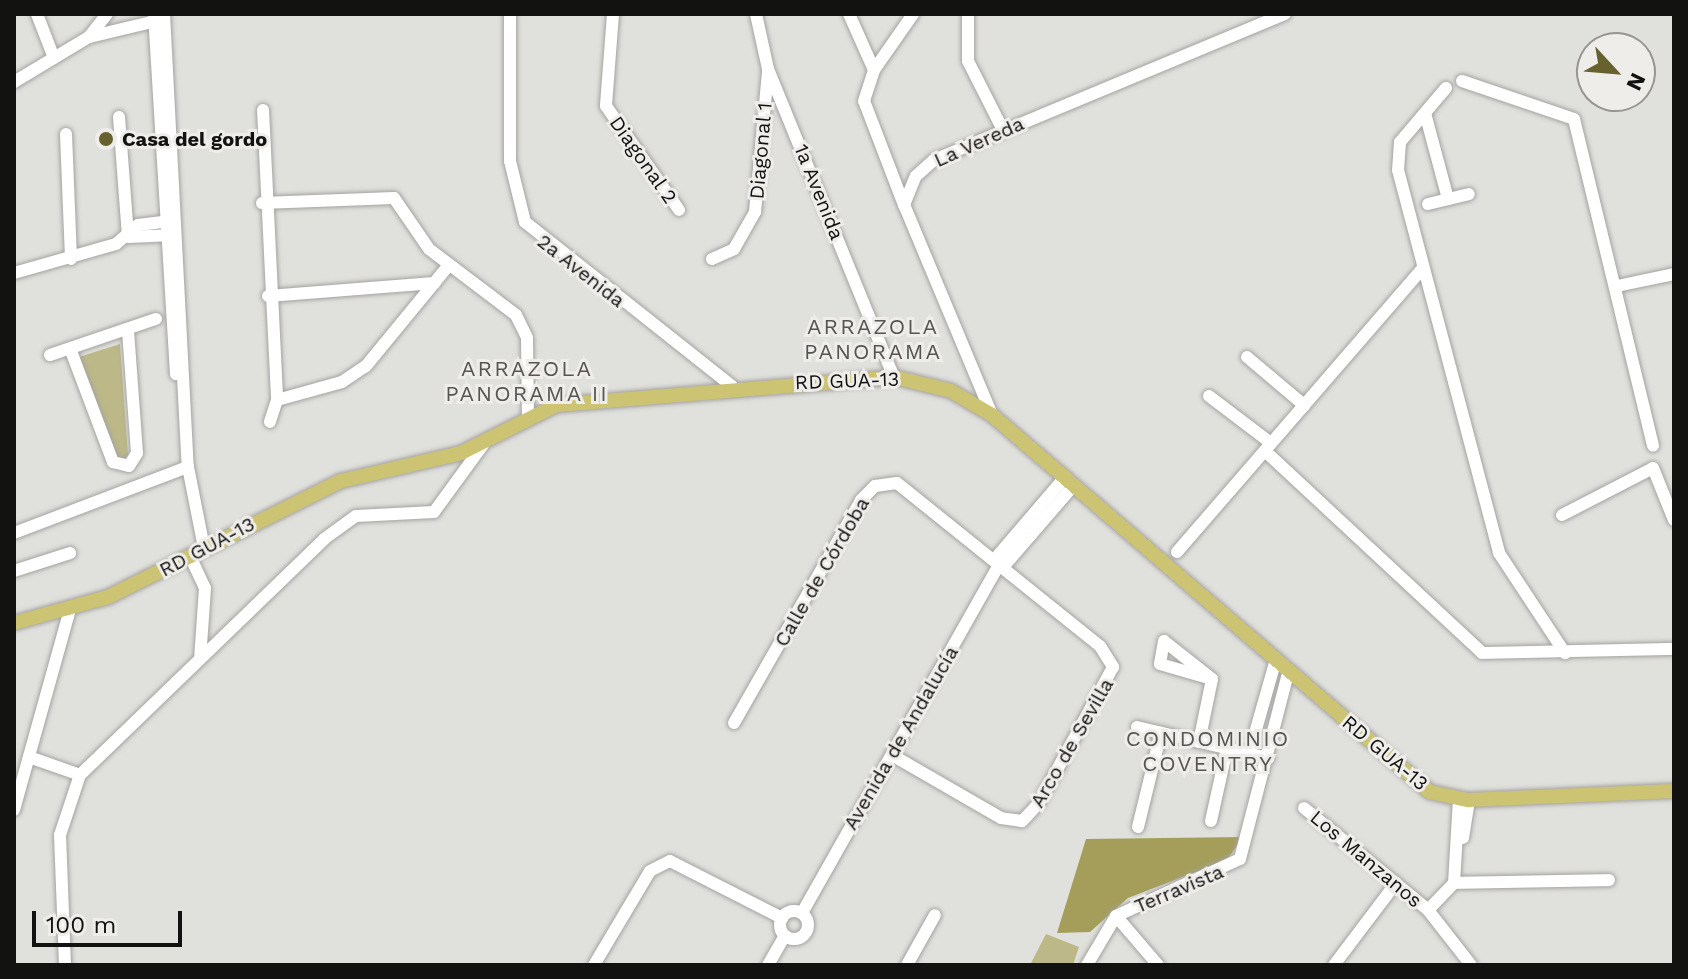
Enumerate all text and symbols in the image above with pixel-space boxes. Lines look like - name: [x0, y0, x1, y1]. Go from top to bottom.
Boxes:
- north arrow: [1576, 32, 1656, 112]
- text: N: [1621, 69, 1651, 95]
- street label: Diagonal 1: [745, 101, 777, 201]
- street label: Diagonal 2: [604, 111, 682, 209]
- street label: La Vereda: [930, 111, 1028, 173]
- place label: Casa del gordo: [122, 127, 268, 151]
- marker: Casa del gordo: [97, 130, 115, 148]
- street label: 1a Avenida: [789, 140, 849, 244]
- street label: 2a Avenida: [532, 229, 630, 313]
- district label: ARRAZOLA PANORAMA: [804, 313, 942, 364]
- district label: ARRAZOLA PANORAMA II: [445, 355, 609, 406]
- street label: RD GUA-13: [794, 367, 900, 395]
- street label: Calle de Córdoba: [769, 493, 875, 651]
- street label: RD GUA-13: [155, 512, 259, 582]
- street label: Avenida de Andalucía: [838, 641, 964, 835]
- street label: Arco de Sevilla: [1025, 674, 1119, 812]
- street label: RD GUA-13: [1337, 710, 1433, 796]
- district label: CONDOMINIO COVENTRY: [1126, 725, 1290, 776]
- street label: Los Manzanos: [1305, 805, 1427, 913]
- street label: Terravista: [1131, 860, 1227, 918]
- scale bar: [36, 895, 186, 945]
- text: 100 m: [46, 911, 116, 939]

